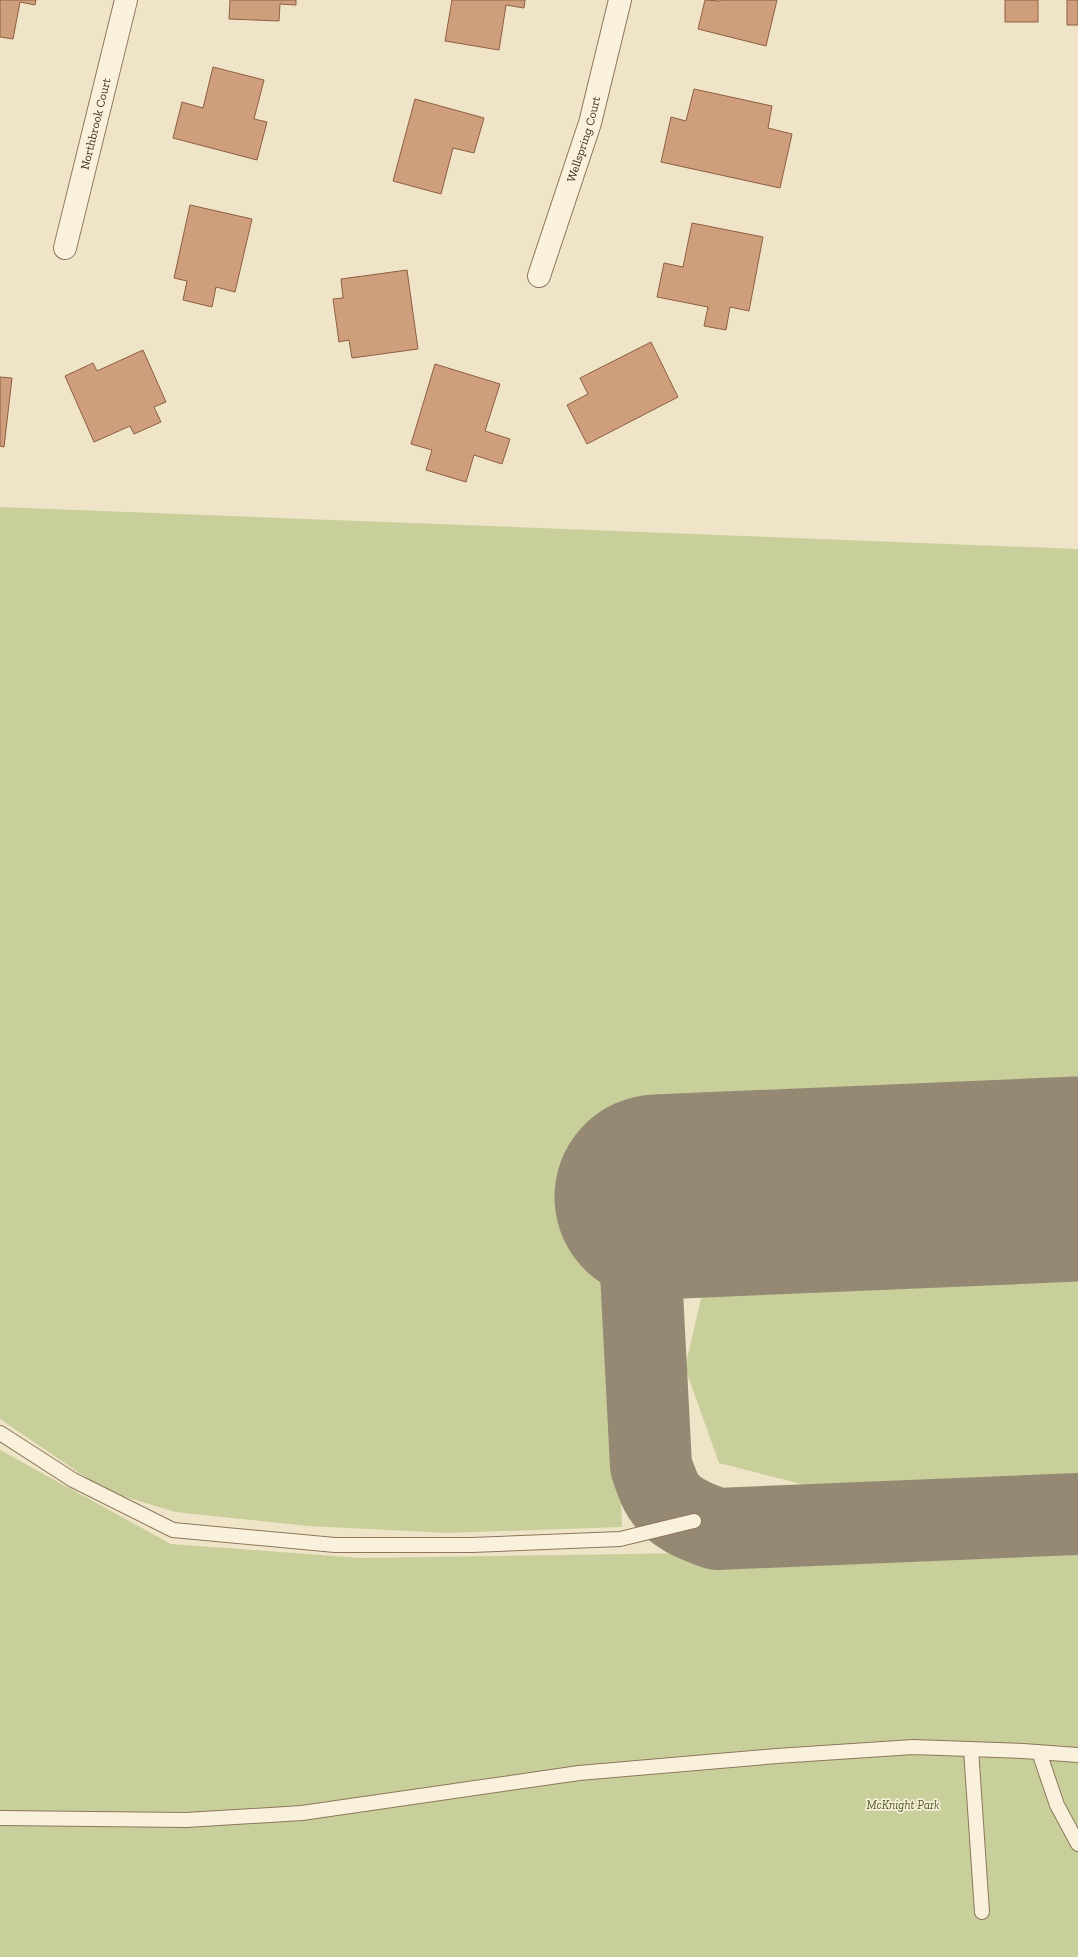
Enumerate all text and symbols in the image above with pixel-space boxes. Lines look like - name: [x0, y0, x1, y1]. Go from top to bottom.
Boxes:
- street label: Northbrook Court: [78, 76, 114, 171]
- street label: Wellspring Court: [564, 94, 603, 184]
- park label: McKnight Park: [867, 1798, 940, 1812]

